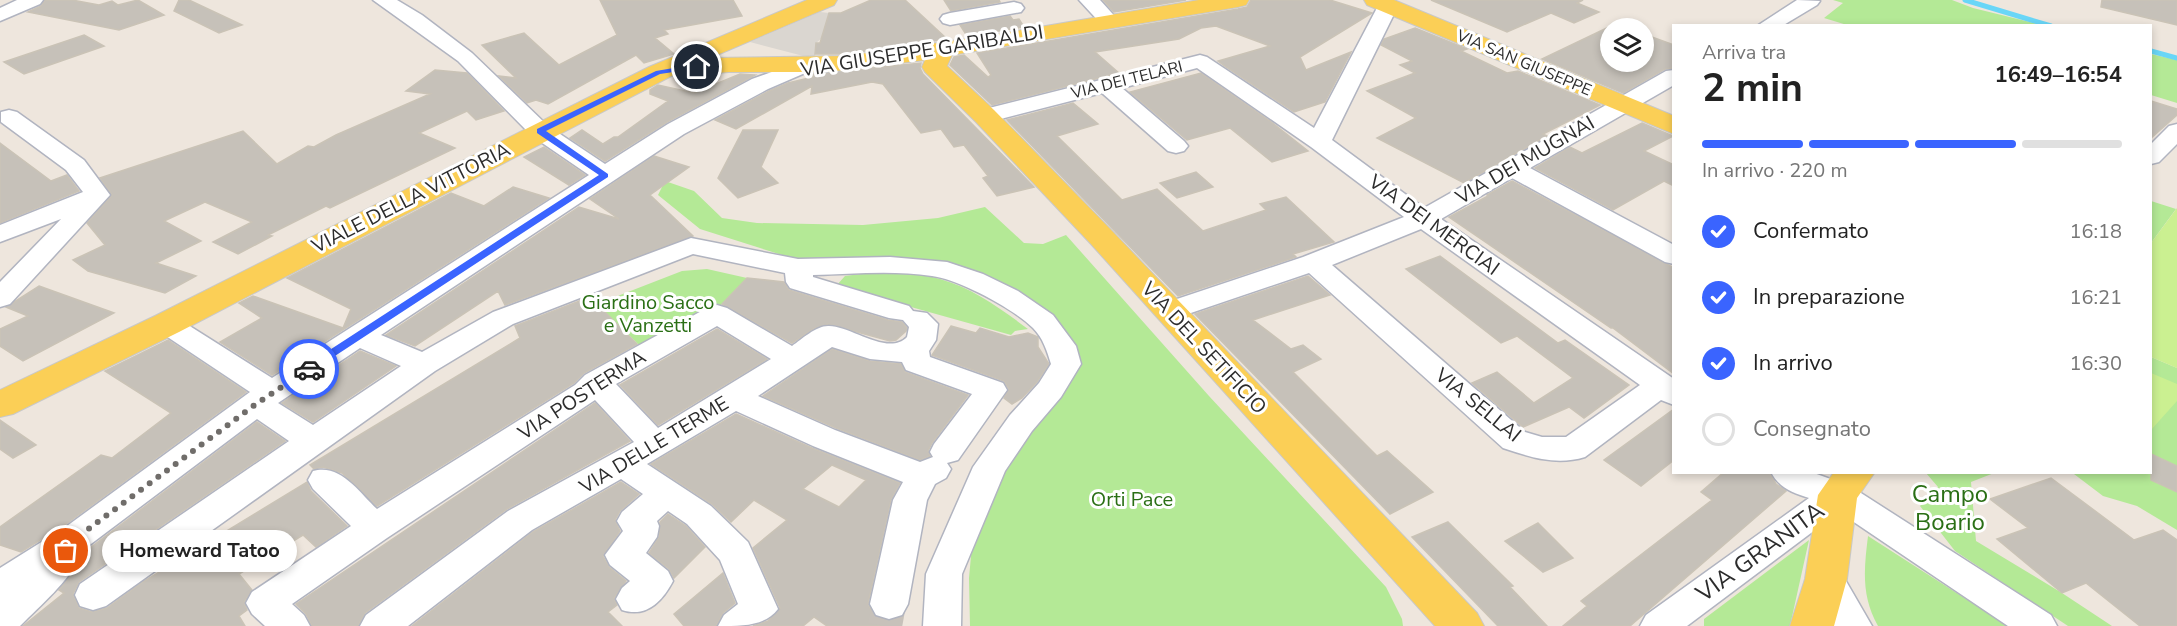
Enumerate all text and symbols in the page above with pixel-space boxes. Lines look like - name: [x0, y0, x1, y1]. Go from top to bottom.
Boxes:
- street label: VIA GIUSEPPE GARIBALDI: [798, 18, 1045, 84]
- map controls: [1600, 18, 1654, 72]
- button: layers: [1600, 18, 1654, 72]
- street label: VIA SAN GIUSEPPE: [1452, 24, 1595, 101]
- text: Arriva tra: [1702, 39, 1786, 66]
- pin: [671, 41, 722, 92]
- icon: home: [680, 50, 713, 83]
- street label: VIA DEI TELARI: [1068, 56, 1185, 105]
- text: 16:49–16:54: [1994, 60, 2122, 90]
- text: 2 min: [1702, 62, 1803, 115]
- street label: VIA DEI MUGNAI: [1450, 109, 1599, 211]
- street label: VIALE DELLA VITTORIA: [306, 136, 515, 260]
- text: In arrivo · 220 m: [1702, 157, 1848, 184]
- street label: VIA DEI MERCIAI: [1362, 168, 1505, 282]
- icon: check: [1702, 215, 1735, 248]
- text: Confermato: [1753, 216, 1869, 246]
- text: 16:18: [2069, 218, 2122, 245]
- street label: VIA DEL SETIFICIO: [1135, 275, 1273, 420]
- icon: check: [1702, 281, 1735, 314]
- text: In preparazione: [1753, 282, 1905, 312]
- text: 16:21: [2069, 284, 2122, 311]
- park label: Giardino Sacco e Vanzetti: [582, 289, 714, 339]
- courier: [279, 339, 339, 399]
- street label: VIA POSTERMA: [512, 343, 651, 447]
- icon: check: [1702, 347, 1735, 380]
- text: In arrivo: [1753, 348, 1833, 378]
- text: 16:30: [2069, 350, 2122, 377]
- icon: car: [293, 353, 326, 386]
- street label: VIA SELLAI: [1428, 361, 1527, 448]
- street label: VIA DELLE TERME: [574, 390, 734, 501]
- text: Consegnato: [1753, 414, 1871, 444]
- park label: Campo Boario: [1912, 478, 1988, 538]
- park label: Orti Pace: [1091, 486, 1173, 513]
- street label: VIA GRANITA: [1689, 494, 1831, 610]
- pin: [40, 525, 91, 576]
- callout: Homeward Tatoo: [102, 530, 297, 572]
- icon: bag: [49, 534, 82, 567]
- text: Homeward Tatoo: [119, 537, 280, 564]

